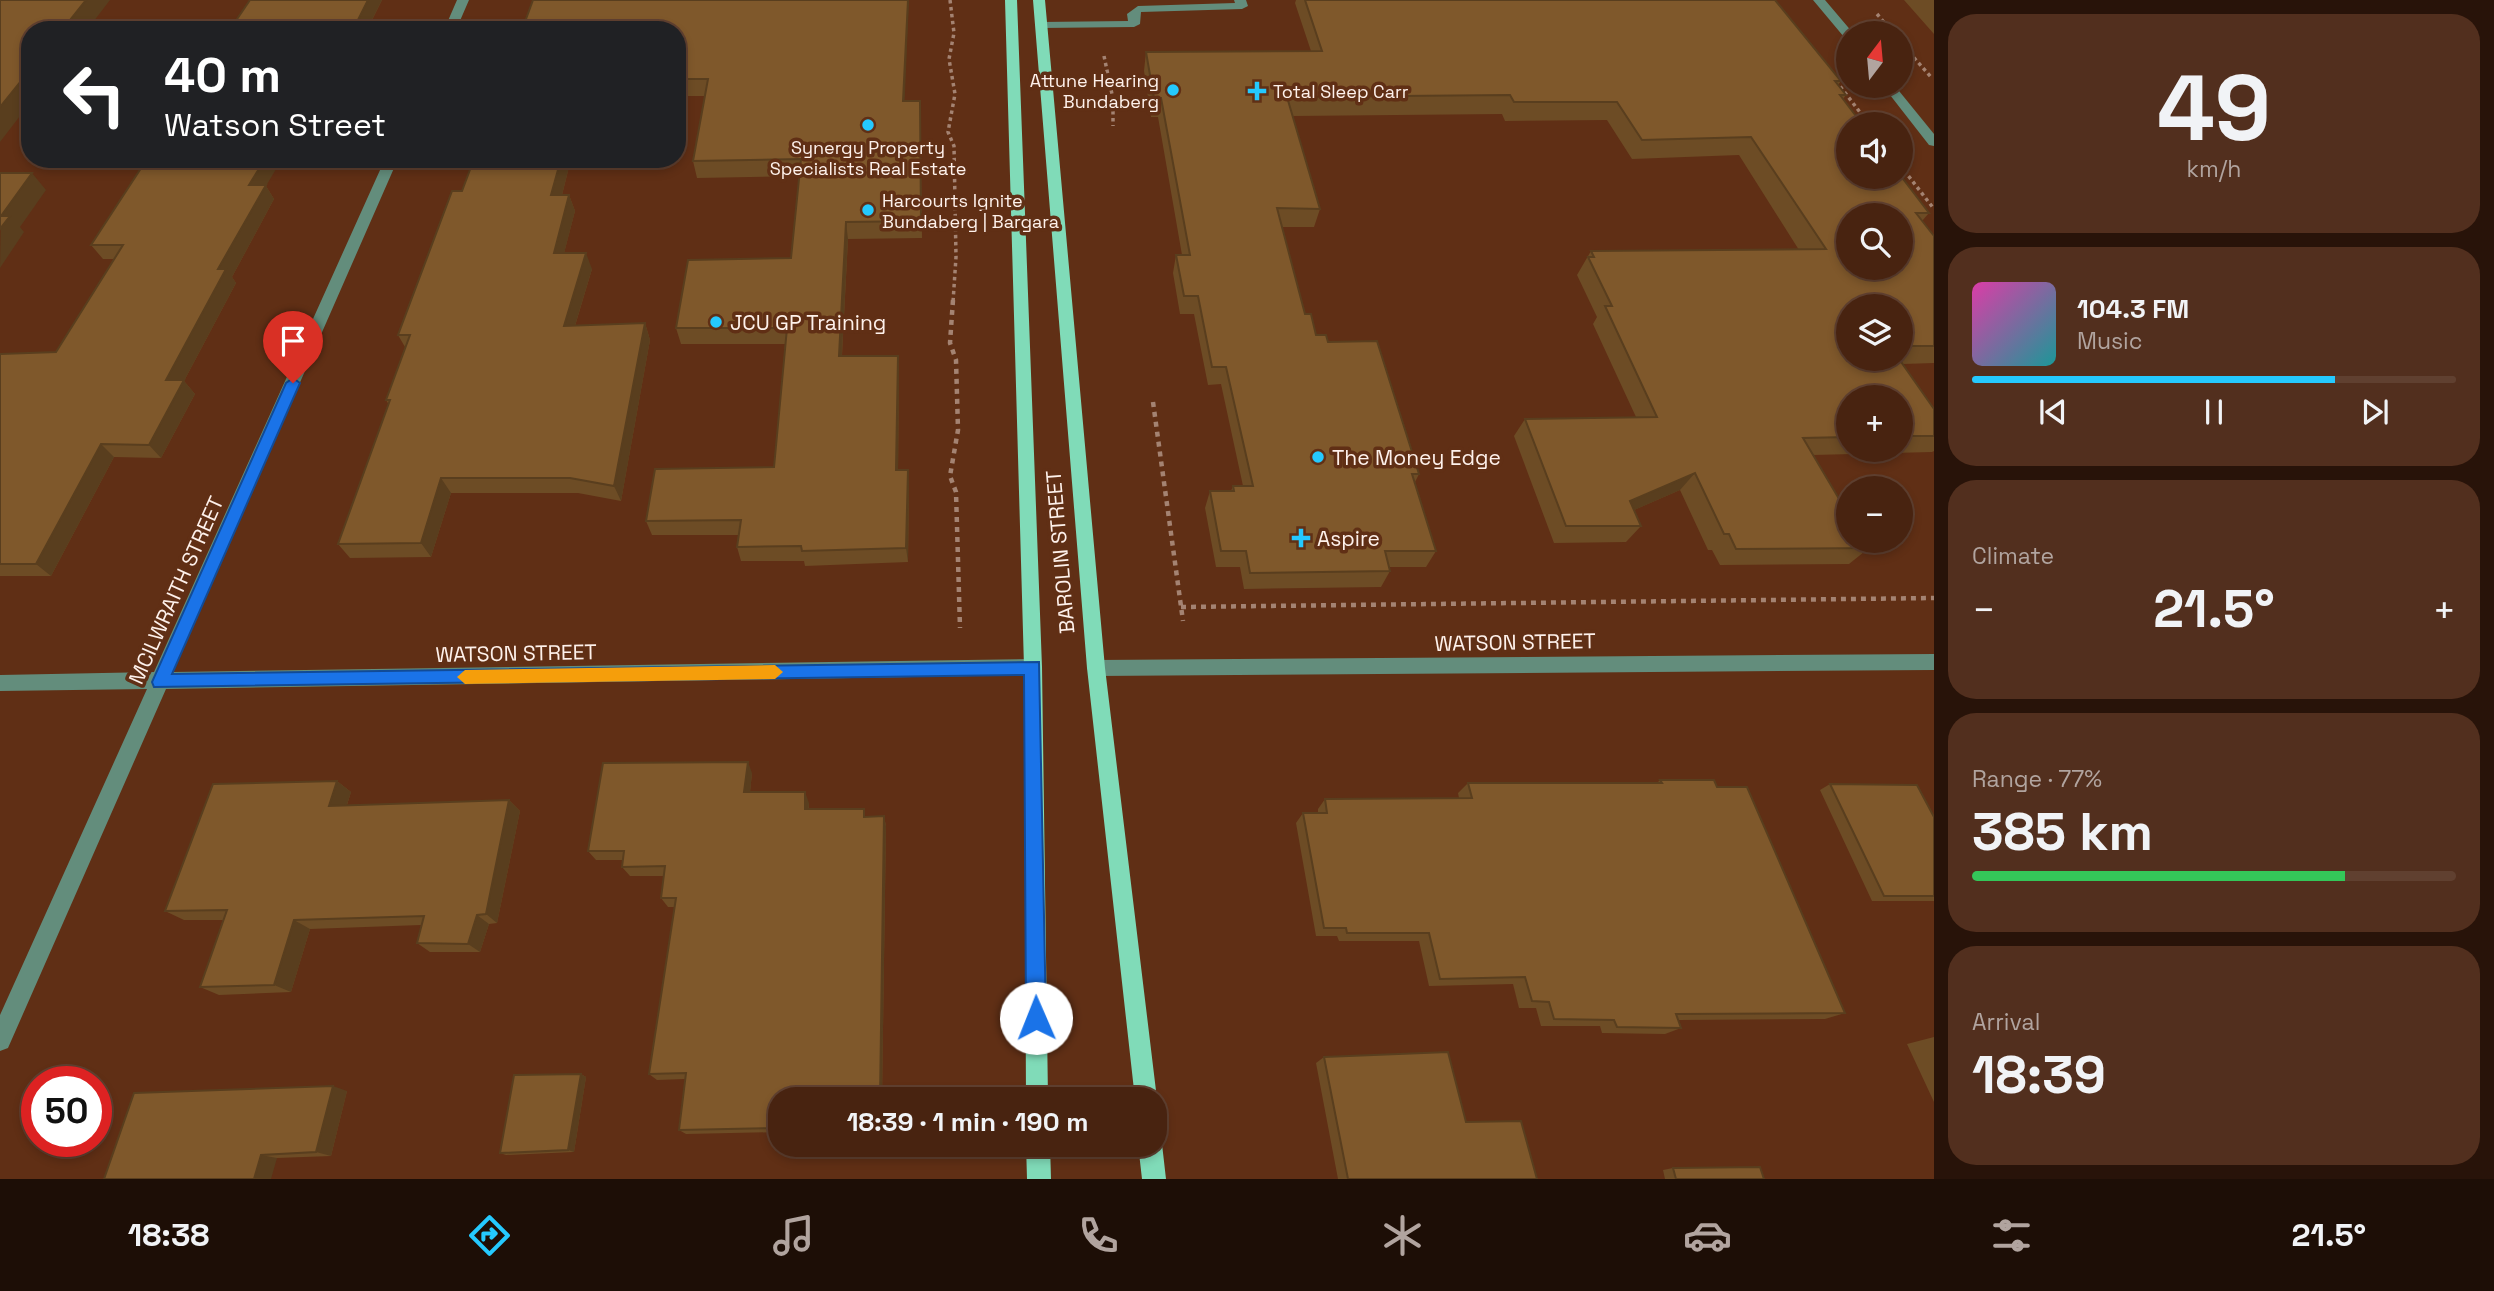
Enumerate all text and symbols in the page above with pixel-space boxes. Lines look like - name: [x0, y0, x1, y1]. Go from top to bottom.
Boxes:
- north arrow: [1836, 21, 1913, 98]
- map controls: [1836, 21, 1913, 553]
- text: 40 m: [164, 44, 281, 106]
- icon: left: [49, 49, 140, 140]
- text: 49: [2157, 50, 2271, 167]
- place label: Attune Hearing Bundaberg: [1030, 69, 1159, 113]
- place label: Total Sleep Carr: [1273, 80, 1409, 103]
- marker: Total Sleep Carr: [1247, 81, 1267, 101]
- marker: Attune Hearing Bundaberg: [1165, 82, 1181, 98]
- text: Watson Street: [164, 105, 386, 145]
- button: sound: [1836, 112, 1913, 189]
- marker: Synergy Property Specialists Real Estate: [860, 117, 876, 133]
- place label: Synergy Property Specialists Real Estate: [770, 136, 966, 180]
- text: km/h: [2187, 154, 2241, 184]
- place label: Harcourts Ignite Bundaberg | Bargara: [882, 189, 1059, 233]
- marker: Harcourts Ignite Bundaberg | Bargara: [860, 202, 876, 218]
- button: search: [1836, 203, 1913, 280]
- text: 104.3 FM: [2077, 292, 2189, 326]
- button: layers: [1836, 294, 1913, 371]
- place label: JCU GP Training: [730, 309, 886, 336]
- pin: [263, 311, 323, 383]
- marker: JCU GP Training: [708, 314, 724, 330]
- icon: arrive: [274, 322, 312, 360]
- text: Music: [2077, 326, 2142, 356]
- button: +: [1836, 385, 1913, 462]
- icon: previous: [2034, 393, 2072, 431]
- icon: pause: [2195, 393, 2233, 431]
- icon: next: [2356, 393, 2394, 431]
- place label: The Money Edge: [1332, 444, 1501, 471]
- marker: The Money Edge: [1310, 449, 1326, 465]
- street label: BAROLIN STREET: [1039, 469, 1081, 635]
- button: −: [1836, 476, 1913, 553]
- street label: MCILWRAITH STREET: [122, 492, 230, 688]
- place label: Aspire: [1317, 525, 1380, 552]
- marker: Aspire: [1291, 528, 1311, 548]
- text: Climate: [1972, 541, 2054, 571]
- text: 21.5°: [2153, 576, 2275, 642]
- text: −: [1972, 586, 1996, 634]
- text: +: [2432, 586, 2456, 634]
- street label: WATSON STREET: [1434, 627, 1596, 657]
- street label: WATSON STREET: [435, 638, 597, 668]
- text: Range · 77%: [1972, 764, 2102, 794]
- text: 385 km: [1972, 799, 2153, 865]
- position arrow: [999, 981, 1073, 1055]
- text: Arrival: [1972, 1007, 2040, 1037]
- text: 18:39: [1972, 1042, 2106, 1108]
- speed limit sign: 50: [21, 1066, 112, 1157]
- text: 18:39 · 1 min · 190 m: [847, 1105, 1088, 1139]
- icon: directions: [465, 1211, 514, 1260]
- icon: music: [769, 1211, 818, 1260]
- icon: phone: [1074, 1211, 1123, 1260]
- icon: climate: [1378, 1211, 1427, 1260]
- icon: car: [1683, 1211, 1732, 1260]
- icon: filters: [1987, 1211, 2036, 1260]
- text: 18:38: [128, 1215, 210, 1255]
- text: 21.5°: [2291, 1215, 2366, 1255]

